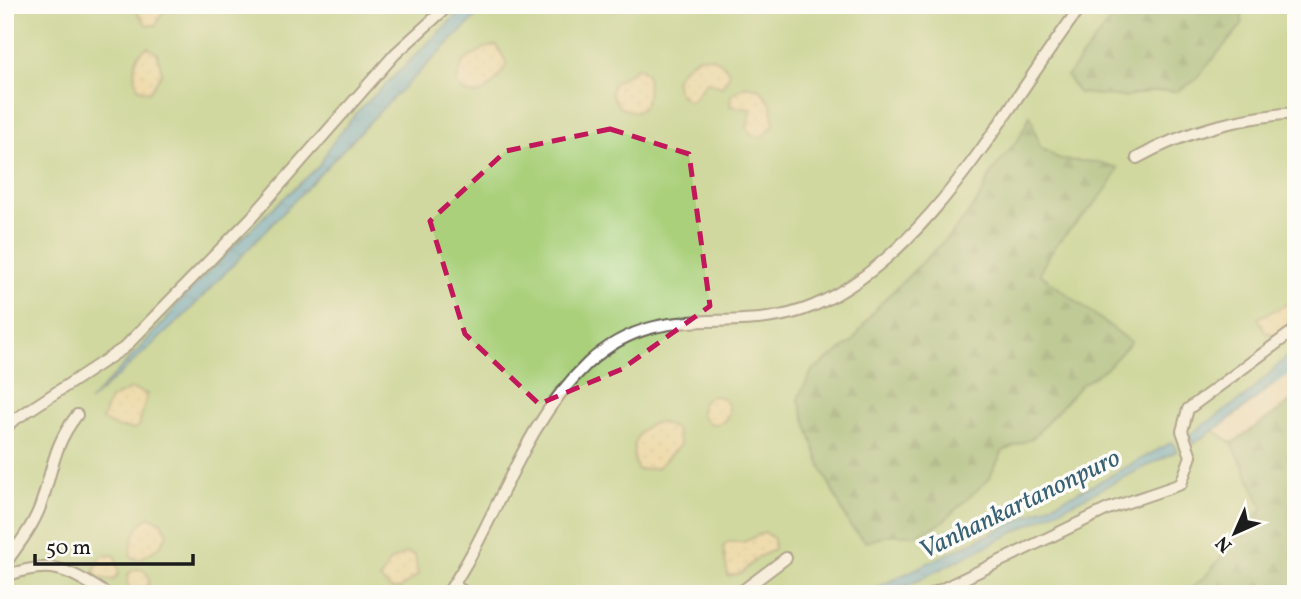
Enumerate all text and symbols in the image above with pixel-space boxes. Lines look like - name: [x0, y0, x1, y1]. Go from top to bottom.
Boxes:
- water label: Vanhankartanonpuro: [913, 440, 1126, 569]
- north arrow: [1200, 498, 1270, 568]
- scale bar: [35, 522, 192, 566]
- text: N: [1210, 529, 1238, 558]
- text: 50 m: [46, 534, 91, 563]

